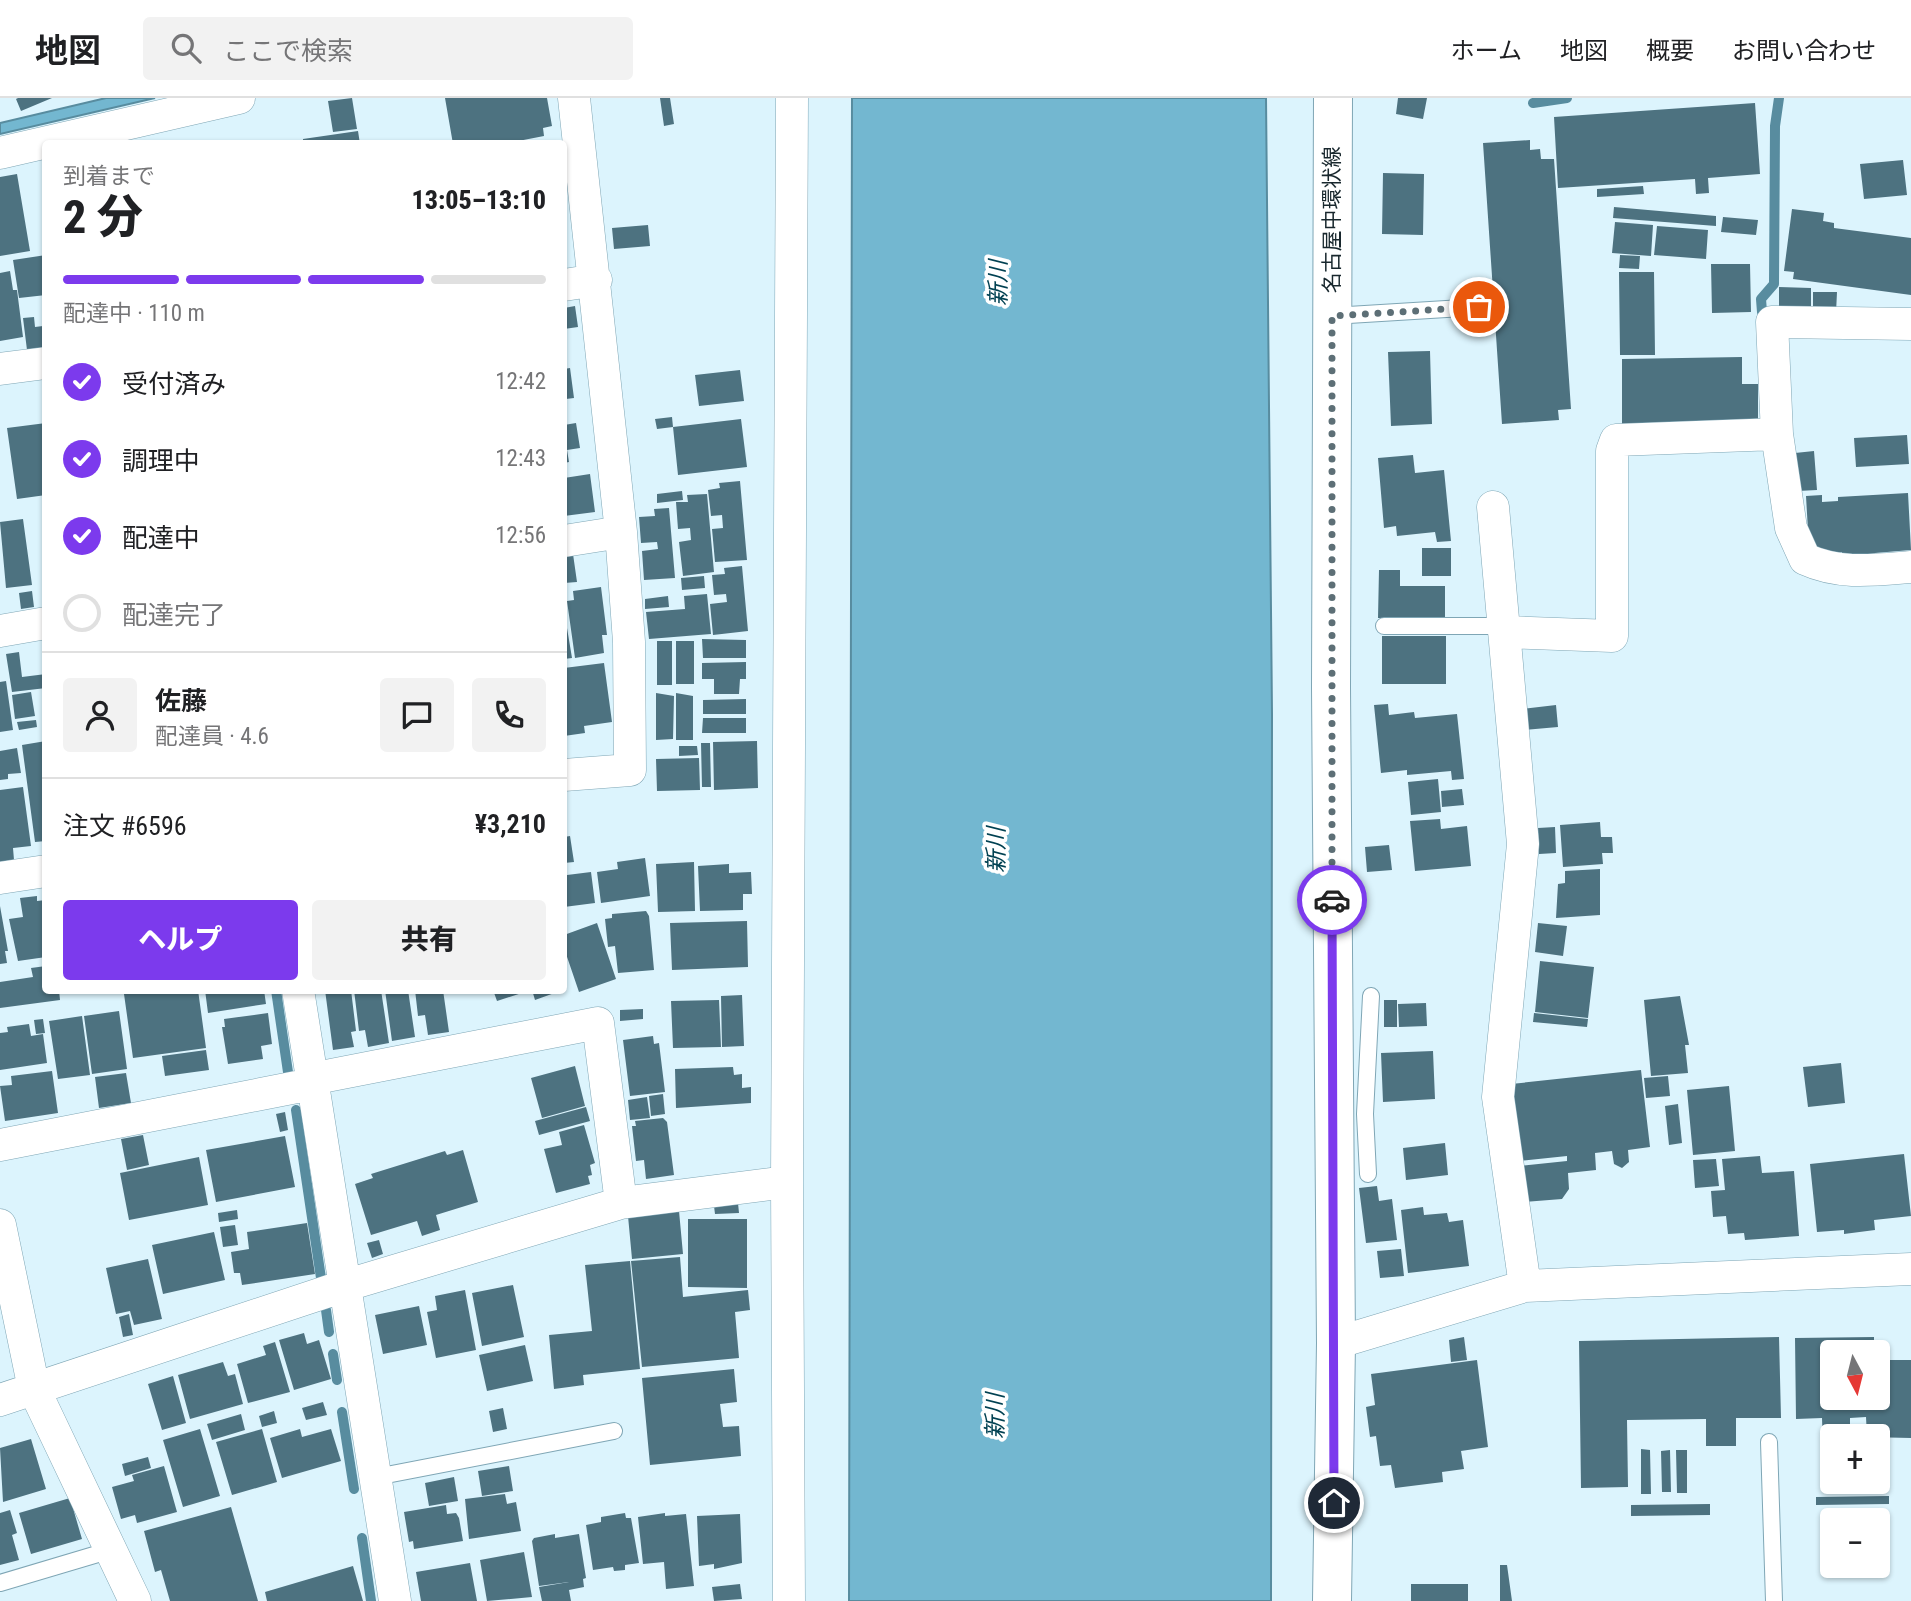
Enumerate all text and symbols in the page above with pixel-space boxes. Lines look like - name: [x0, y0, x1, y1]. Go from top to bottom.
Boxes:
- search box: [143, 17, 633, 80]
- icon: search: [167, 29, 205, 67]
- text: 地図: [35, 31, 101, 70]
- text: ここで検索: [223, 36, 353, 66]
- text: ホーム: [1451, 37, 1522, 65]
- text: 地図: [1560, 37, 1608, 65]
- text: 概要: [1646, 37, 1694, 65]
- text: お問い合わせ: [1732, 37, 1876, 65]
- street label: 名古屋中環状線: [1320, 147, 1344, 294]
- text: 到着まで: [63, 163, 155, 190]
- text: 13:05–13:10: [412, 185, 546, 215]
- text: 2 分: [63, 190, 143, 244]
- water label: 新川: [985, 257, 1012, 306]
- pin: [1449, 277, 1509, 337]
- icon: bag: [1460, 288, 1498, 326]
- text: 配達中 · 110 m: [63, 300, 205, 327]
- icon: check: [63, 363, 101, 401]
- text: 12:42: [495, 368, 546, 395]
- text: 受付済み: [122, 369, 226, 399]
- icon: check: [63, 440, 101, 478]
- text: 12:43: [495, 445, 546, 472]
- text: 調理中: [122, 446, 200, 476]
- icon: check: [63, 517, 101, 555]
- text: 12:56: [495, 522, 546, 549]
- text: 配達中: [122, 523, 200, 553]
- text: 配達完了: [122, 600, 226, 630]
- button: person: [63, 678, 137, 752]
- button: chat: [380, 678, 454, 752]
- button: phone: [472, 678, 546, 752]
- text: 佐藤: [155, 686, 207, 716]
- text: 配達員 · 4.6: [155, 723, 269, 750]
- text: ¥3,210: [475, 809, 546, 839]
- text: 注文 #6596: [63, 811, 187, 841]
- water label: 新川: [983, 824, 1010, 873]
- courier: [1297, 865, 1367, 935]
- icon: car: [1313, 881, 1351, 919]
- button: ヘルプ: [63, 900, 298, 980]
- button: 共有: [312, 900, 546, 980]
- north arrow: [1820, 1340, 1890, 1410]
- map controls: [1820, 1340, 1890, 1578]
- water label: 新川: [982, 1390, 1009, 1439]
- button: +: [1820, 1424, 1890, 1494]
- pin: [1304, 1473, 1364, 1533]
- icon: home: [1315, 1484, 1353, 1522]
- button: −: [1820, 1508, 1890, 1578]

